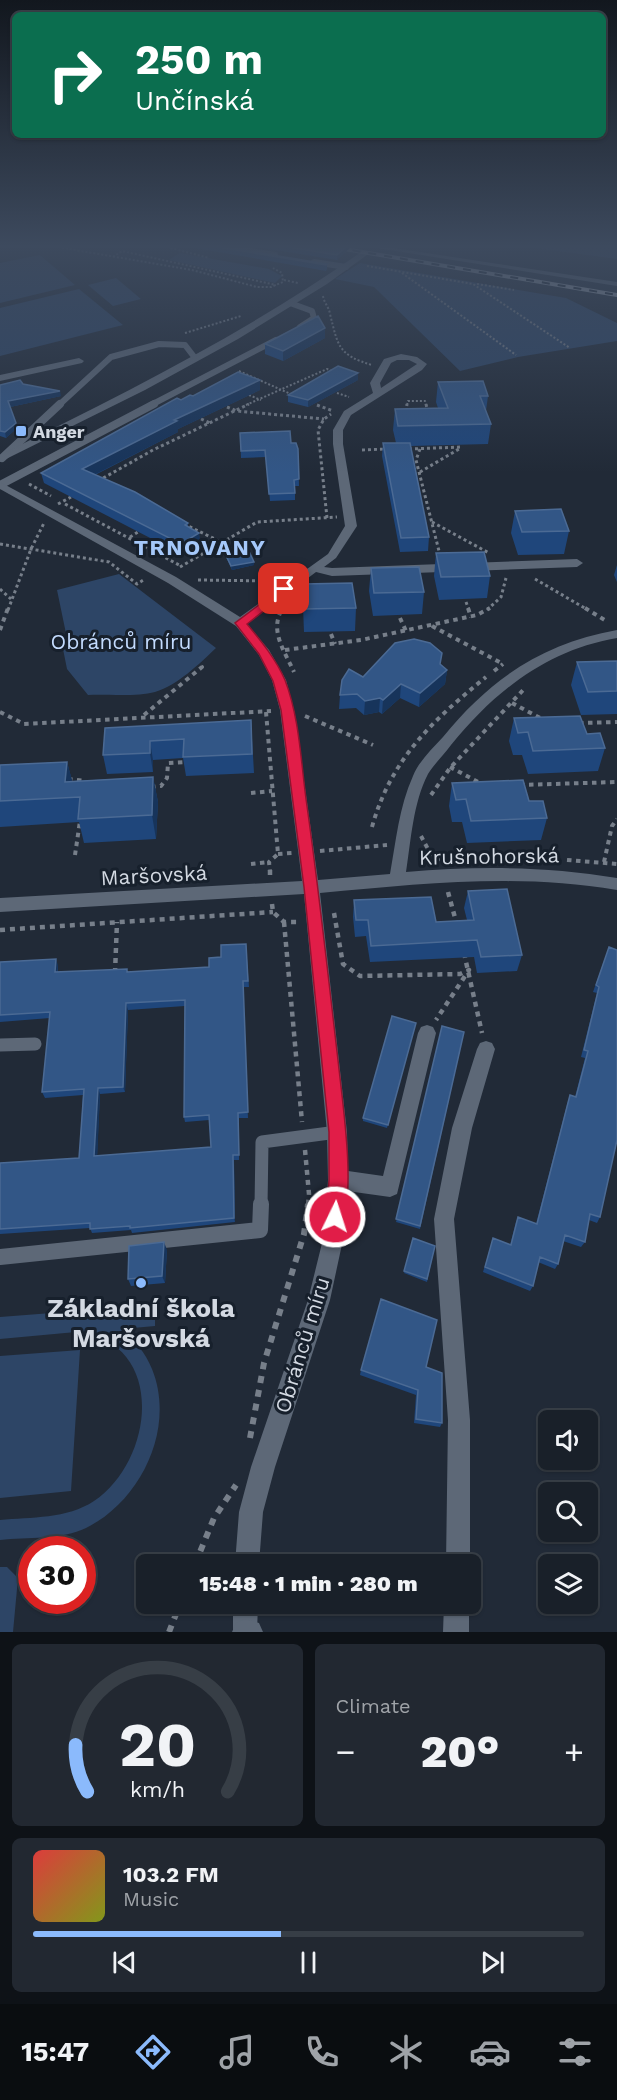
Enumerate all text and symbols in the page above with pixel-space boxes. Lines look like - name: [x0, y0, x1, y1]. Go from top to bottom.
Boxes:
- text: 250 m: [135, 35, 263, 84]
- icon: right: [36, 36, 114, 114]
- text: Unčínská: [135, 85, 254, 117]
- place label: Anger: [33, 421, 85, 442]
- marker: Anger: [14, 424, 28, 438]
- district label: TRNOVANY: [134, 535, 266, 560]
- pin: [258, 563, 309, 614]
- icon: arrive: [267, 572, 300, 605]
- park label: Obránců míru: [51, 629, 191, 654]
- street label: Krušnohorská: [419, 842, 559, 870]
- street label: Maršovská: [100, 860, 208, 890]
- position arrow: [303, 1185, 367, 1249]
- street label: Obránců míru: [269, 1274, 335, 1416]
- marker: Základní škola Maršovská: [134, 1276, 148, 1290]
- place label: Základní škola Maršovská: [47, 1293, 235, 1353]
- map controls: [538, 1410, 598, 1614]
- button: sound: [538, 1410, 598, 1470]
- button: search: [538, 1482, 598, 1542]
- speed limit sign: 30: [18, 1536, 96, 1614]
- button: layers: [538, 1554, 598, 1614]
- text: 15:48 · 1 min · 280 m: [199, 1571, 418, 1596]
- text: Climate: [336, 1694, 411, 1718]
- text: 20: [119, 1708, 196, 1781]
- text: 20°: [420, 1725, 499, 1778]
- text: −: [336, 1732, 355, 1771]
- text: +: [564, 1732, 584, 1771]
- text: km/h: [130, 1777, 185, 1802]
- text: 103.2 FM: [123, 1862, 219, 1887]
- text: Music: [123, 1887, 179, 1911]
- icon: previous: [108, 1946, 141, 1979]
- icon: pause: [292, 1946, 325, 1979]
- icon: next: [476, 1946, 509, 1979]
- icon: directions: [132, 2031, 174, 2073]
- icon: music: [216, 2031, 258, 2073]
- icon: phone: [301, 2031, 343, 2073]
- icon: climate: [385, 2031, 427, 2073]
- icon: car: [469, 2031, 511, 2073]
- icon: filters: [554, 2031, 596, 2073]
- text: 15:47: [21, 2036, 89, 2068]

